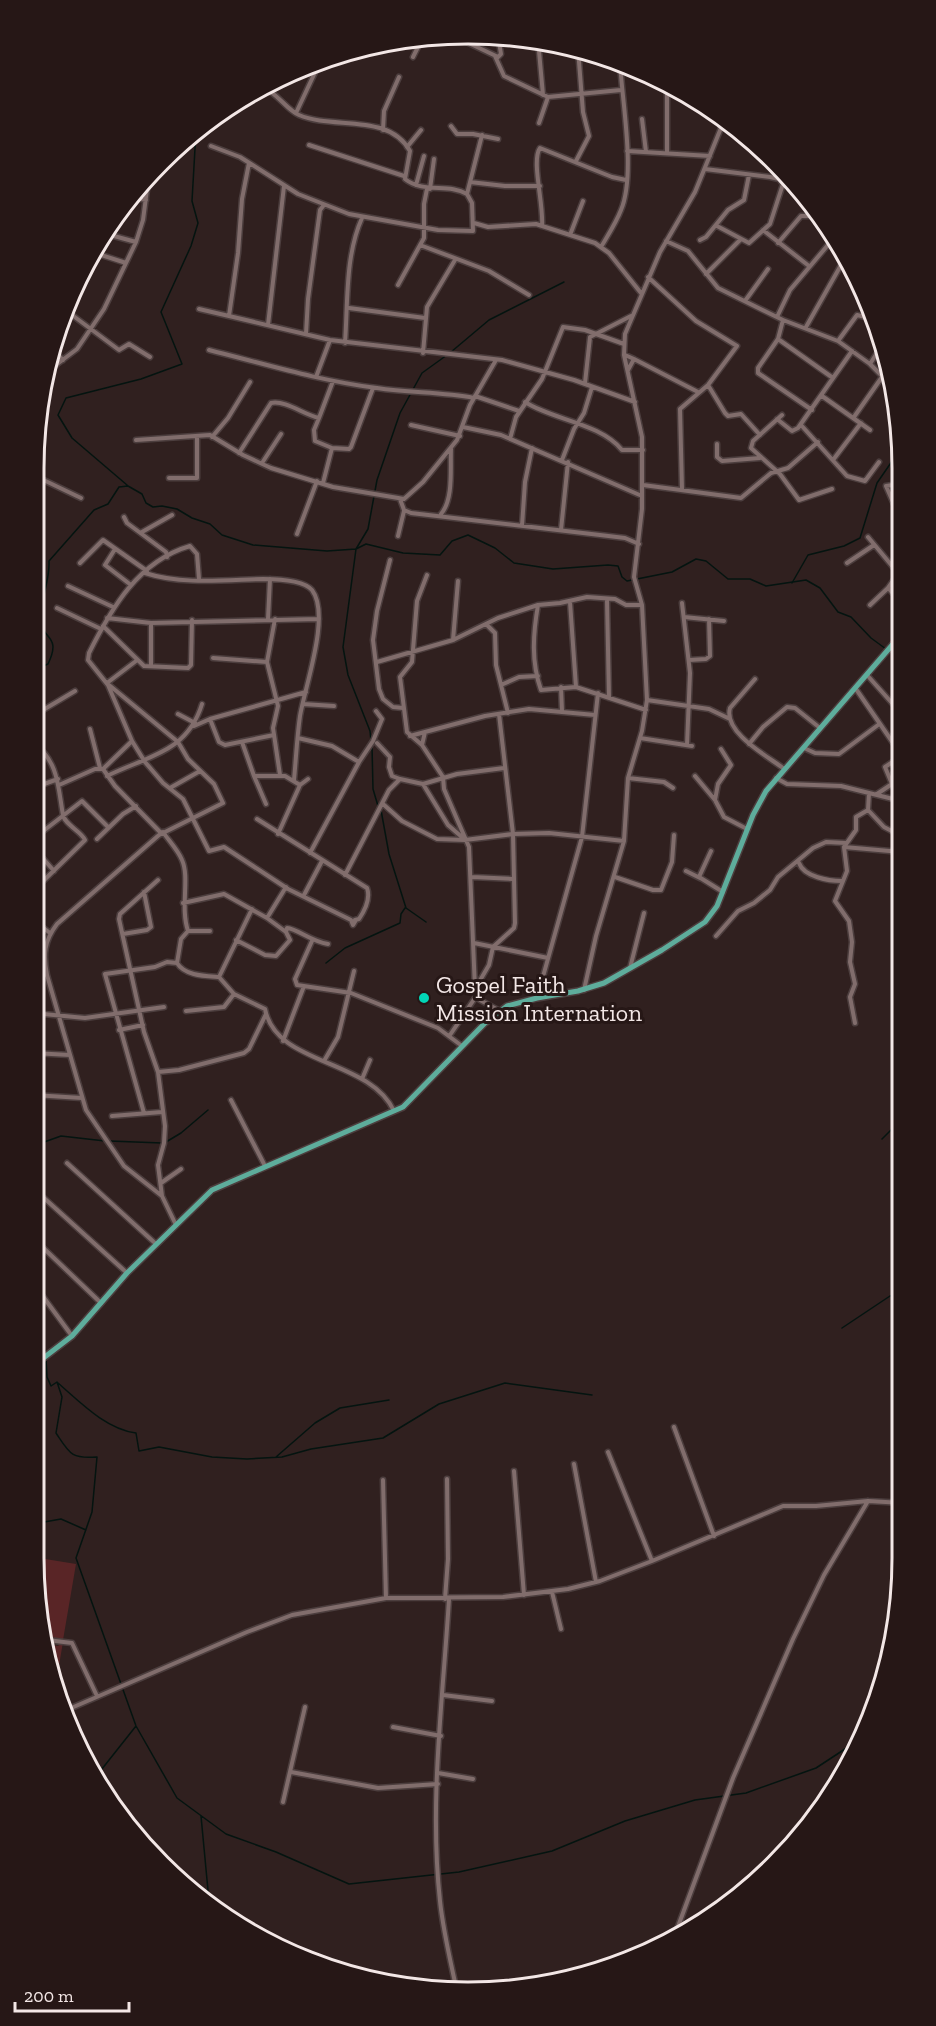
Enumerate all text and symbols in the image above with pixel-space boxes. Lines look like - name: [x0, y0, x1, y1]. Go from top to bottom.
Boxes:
- place label: Gospel Faith Mission Internation: [436, 970, 642, 1027]
- marker: Gospel Faith Mission Internation: [417, 991, 431, 1005]
- scale bar: [15, 1975, 129, 2013]
- text: 200 m: [24, 1985, 74, 2007]

